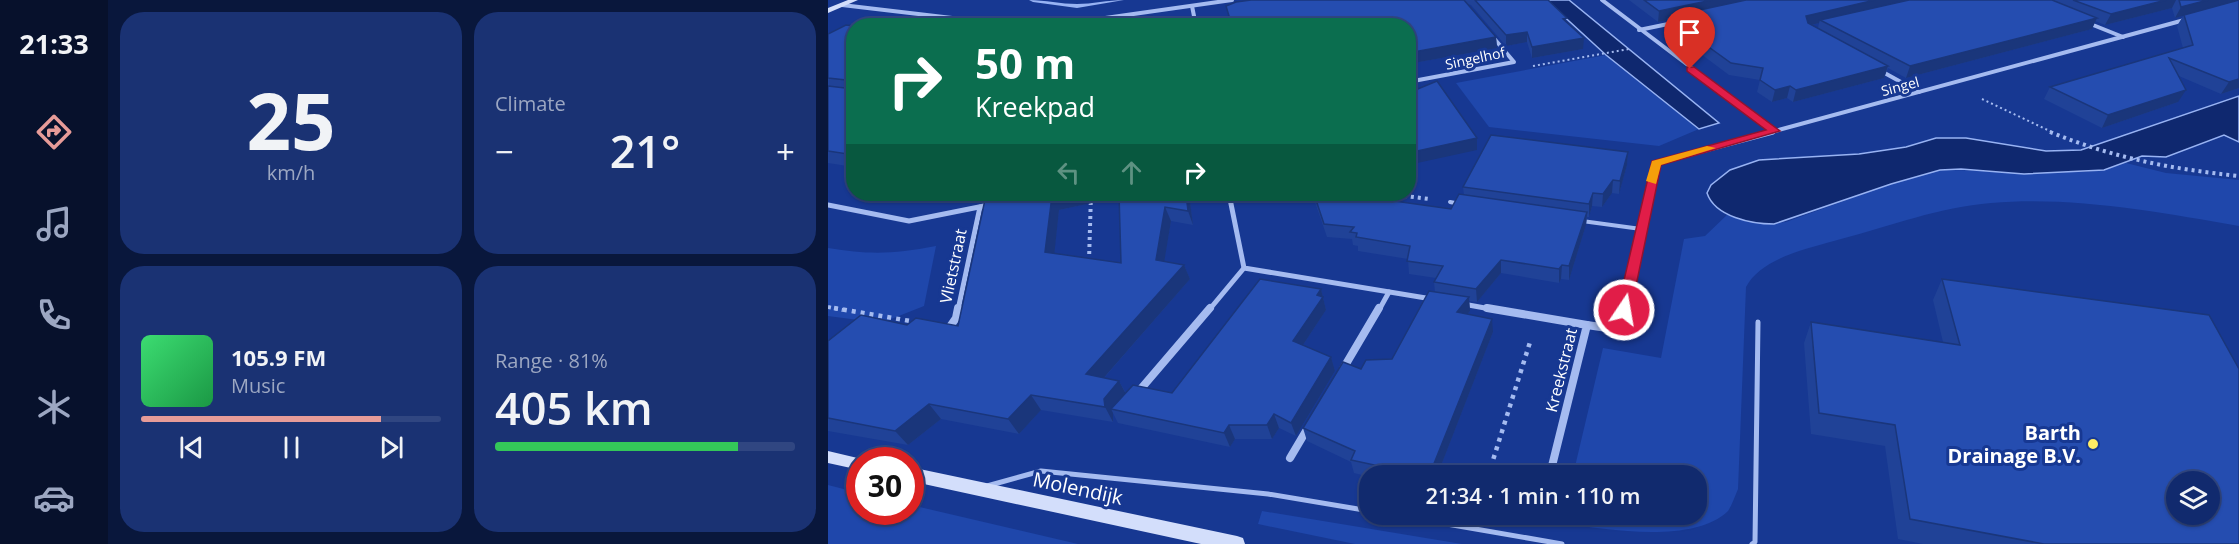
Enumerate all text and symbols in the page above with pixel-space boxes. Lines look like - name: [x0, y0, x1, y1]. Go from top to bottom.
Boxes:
- pin: [1664, 7, 1715, 69]
- icon: arrive: [1673, 16, 1706, 49]
- text: 21:33: [19, 25, 89, 62]
- text: 50 m: [975, 34, 1075, 91]
- icon: right: [876, 42, 954, 120]
- street label: Singelhof: [1443, 42, 1508, 74]
- text: 25: [246, 67, 336, 173]
- street label: Singel: [1879, 72, 1921, 100]
- text: Kreekpad: [975, 88, 1095, 125]
- text: Climate: [495, 90, 566, 117]
- icon: directions: [33, 111, 75, 153]
- text: 21°: [610, 120, 680, 181]
- text: −: [495, 129, 514, 174]
- text: +: [776, 129, 795, 174]
- icon: left: [1052, 156, 1085, 189]
- icon: ahead: [1115, 156, 1148, 189]
- icon: right: [1178, 156, 1211, 189]
- text: km/h: [267, 159, 315, 186]
- icon: music: [33, 203, 75, 245]
- street label: Vlietstraat: [934, 226, 972, 305]
- position arrow: [1592, 278, 1656, 342]
- icon: phone: [33, 294, 75, 336]
- street label: Kreekstraat: [1540, 325, 1582, 414]
- text: 105.9 FM: [231, 342, 326, 372]
- text: Range · 81%: [495, 347, 608, 374]
- text: Music: [231, 372, 285, 399]
- text: 405 km: [495, 377, 653, 438]
- icon: climate: [33, 386, 75, 428]
- place label: Barth Drainage B.V.: [1948, 419, 2081, 469]
- icon: previous: [175, 431, 208, 464]
- icon: pause: [275, 431, 308, 464]
- icon: next: [375, 431, 408, 464]
- marker: Barth Drainage B.V.: [2086, 437, 2100, 451]
- speed limit sign: 30: [846, 447, 924, 525]
- street label: Molendijk: [1030, 465, 1126, 511]
- map controls: [2166, 471, 2220, 525]
- button: layers: [2166, 471, 2220, 525]
- icon: car: [33, 477, 75, 519]
- text: 21:34 · 1 min · 110 m: [1425, 480, 1641, 510]

